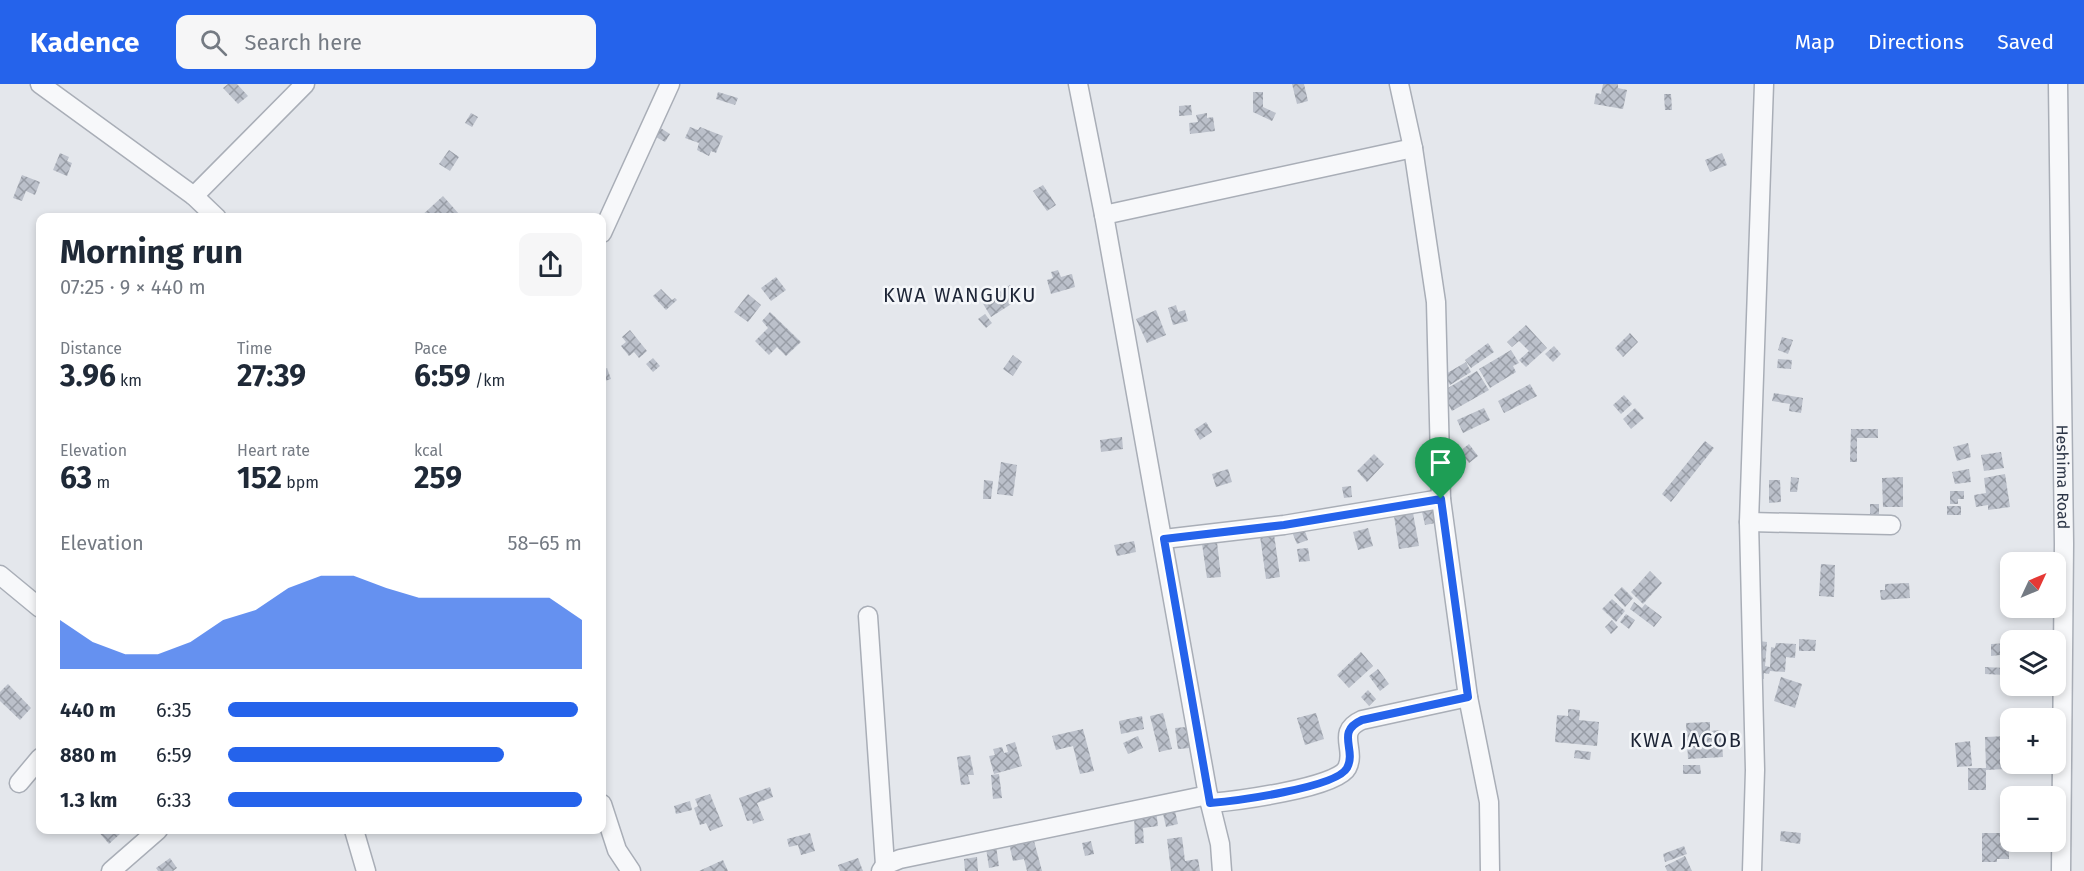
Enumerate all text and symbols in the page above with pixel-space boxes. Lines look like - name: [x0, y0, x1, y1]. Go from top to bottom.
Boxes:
- search box: [176, 15, 596, 69]
- text: Kadence: [30, 26, 140, 59]
- icon: search: [197, 26, 230, 59]
- text: Search here: [245, 29, 362, 56]
- text: Map: [1795, 29, 1835, 55]
- text: Directions: [1868, 29, 1964, 55]
- text: Saved: [1997, 29, 2054, 55]
- text: Morning run: [60, 232, 243, 272]
- button: share: [519, 233, 582, 296]
- text: 07:25 · 9 × 440 m: [60, 275, 206, 299]
- district label: KWA WANGUKU: [883, 283, 1037, 307]
- text: Distance: [60, 339, 122, 358]
- text: Time: [237, 339, 272, 358]
- text: Pace: [414, 339, 447, 358]
- text: 3.96: [60, 358, 116, 394]
- text: 27:39: [237, 358, 306, 394]
- text: 6:59: [414, 358, 471, 394]
- text: km: [116, 371, 142, 390]
- text: /km: [471, 371, 505, 390]
- street label: Heshima Road: [2052, 425, 2073, 529]
- pin: [1415, 437, 1466, 499]
- text: Elevation: [60, 441, 127, 460]
- text: Heart rate: [237, 441, 310, 460]
- text: kcal: [414, 441, 443, 460]
- icon: arrive: [1424, 446, 1457, 479]
- text: 63: [60, 460, 92, 496]
- text: 152: [237, 460, 282, 496]
- text: 259: [414, 460, 462, 496]
- text: m: [92, 473, 110, 492]
- text: bpm: [282, 473, 319, 492]
- text: Elevation: [60, 531, 144, 555]
- text: 58–65 m: [508, 531, 582, 555]
- north arrow: [2000, 552, 2066, 618]
- map controls: [2000, 552, 2066, 852]
- button: layers: [2000, 630, 2066, 696]
- text: 440 m: [60, 698, 116, 722]
- text: 6:35: [156, 698, 192, 722]
- button: +: [2000, 708, 2066, 774]
- district label: KWA JACOB: [1630, 728, 1742, 752]
- text: 880 m: [60, 743, 117, 767]
- text: 6:59: [156, 743, 192, 767]
- button: −: [2000, 786, 2066, 852]
- text: 1.3 km: [60, 788, 117, 812]
- text: 6:33: [156, 788, 192, 812]

